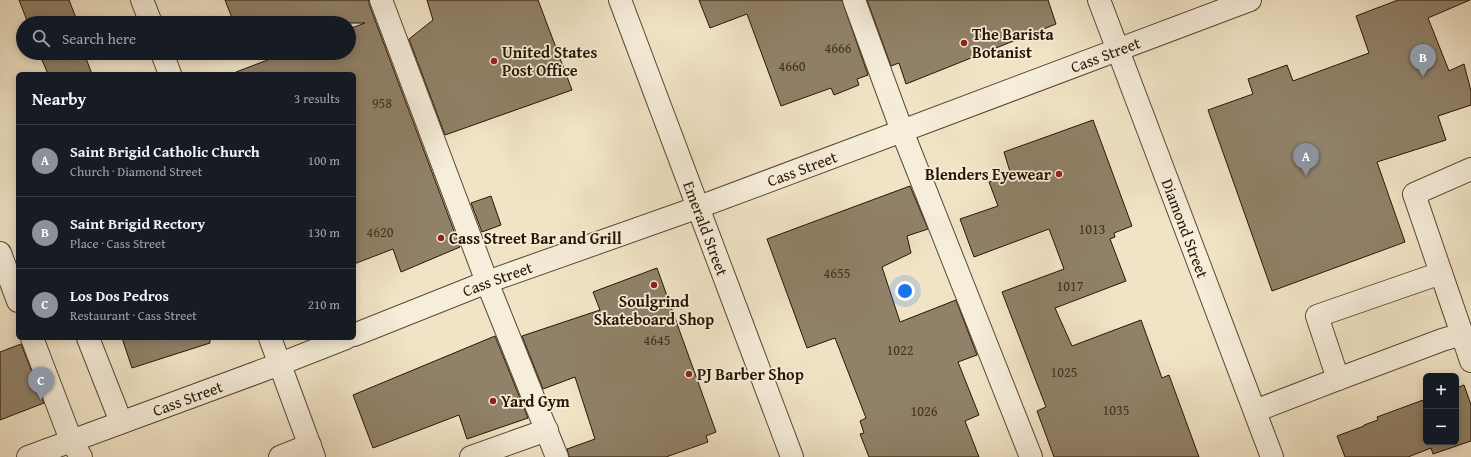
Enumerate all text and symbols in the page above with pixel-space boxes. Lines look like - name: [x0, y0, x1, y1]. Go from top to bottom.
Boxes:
- search box: [16, 16, 356, 60]
- place label: The Barista Botanist: [972, 22, 1055, 64]
- icon: search: [30, 27, 52, 49]
- text: Search here: [62, 28, 136, 49]
- street label: Cass Street: [1067, 30, 1144, 79]
- house number: 4666: [825, 38, 852, 58]
- marker: The Barista Botanist: [959, 38, 969, 48]
- place label: United States Post Office: [502, 40, 597, 82]
- pin: B: [1410, 44, 1436, 77]
- marker: United States Post Office: [489, 56, 499, 66]
- house number: 4660: [779, 56, 806, 76]
- text: Nearby: [32, 86, 86, 111]
- text: 3 results: [294, 89, 340, 108]
- house number: 958: [372, 93, 392, 113]
- text: Saint Brigid Catholic Church: [70, 141, 260, 162]
- pin: A: [1293, 143, 1319, 176]
- street label: Cass Street: [764, 144, 841, 192]
- text: A: [41, 151, 49, 170]
- text: 100 m: [308, 151, 340, 170]
- text: Church · Diamond Street: [70, 162, 202, 181]
- place label: Blenders Eyewear: [925, 162, 1052, 186]
- marker: Blenders Eyewear: [1054, 169, 1064, 179]
- street label: Diamond Street: [1156, 175, 1215, 282]
- street label: Emerald Street: [677, 177, 735, 280]
- text: Saint Brigid Rectory: [70, 213, 205, 234]
- house number: 1013: [1079, 219, 1105, 239]
- house number: 4620: [367, 222, 394, 242]
- text: B: [41, 223, 49, 242]
- text: 130 m: [308, 223, 340, 242]
- place label: Cass Street Bar and Grill: [449, 226, 622, 250]
- marker: Cass Street Bar and Grill: [436, 233, 446, 243]
- text: Place · Cass Street: [70, 234, 166, 253]
- street label: Cass Street: [459, 255, 536, 303]
- house number: 4655: [824, 263, 850, 283]
- house number: 1017: [1057, 276, 1084, 296]
- marker: Soulgrind Skateboard Shop: [649, 280, 659, 290]
- your location: [895, 281, 915, 301]
- text: Los Dos Pedros: [70, 285, 169, 306]
- place label: Soulgrind Skateboard Shop: [594, 289, 714, 331]
- text: C: [41, 295, 49, 314]
- text: 210 m: [308, 295, 340, 314]
- text: Restaurant · Cass Street: [70, 306, 197, 325]
- house number: 4645: [644, 330, 670, 350]
- house number: 1022: [887, 340, 913, 360]
- place label: PJ Barber Shop: [697, 362, 804, 386]
- house number: 1025: [1051, 362, 1077, 382]
- pin: C: [28, 367, 54, 400]
- marker: PJ Barber Shop: [684, 369, 694, 379]
- map controls: [1423, 373, 1459, 445]
- button: +: [1423, 373, 1459, 409]
- street label: Cass Street: [149, 374, 226, 422]
- place label: Yard Gym: [501, 389, 570, 413]
- marker: Yard Gym: [488, 396, 498, 406]
- house number: 1035: [1103, 400, 1129, 420]
- house number: 1026: [911, 401, 938, 421]
- button: −: [1423, 409, 1459, 445]

